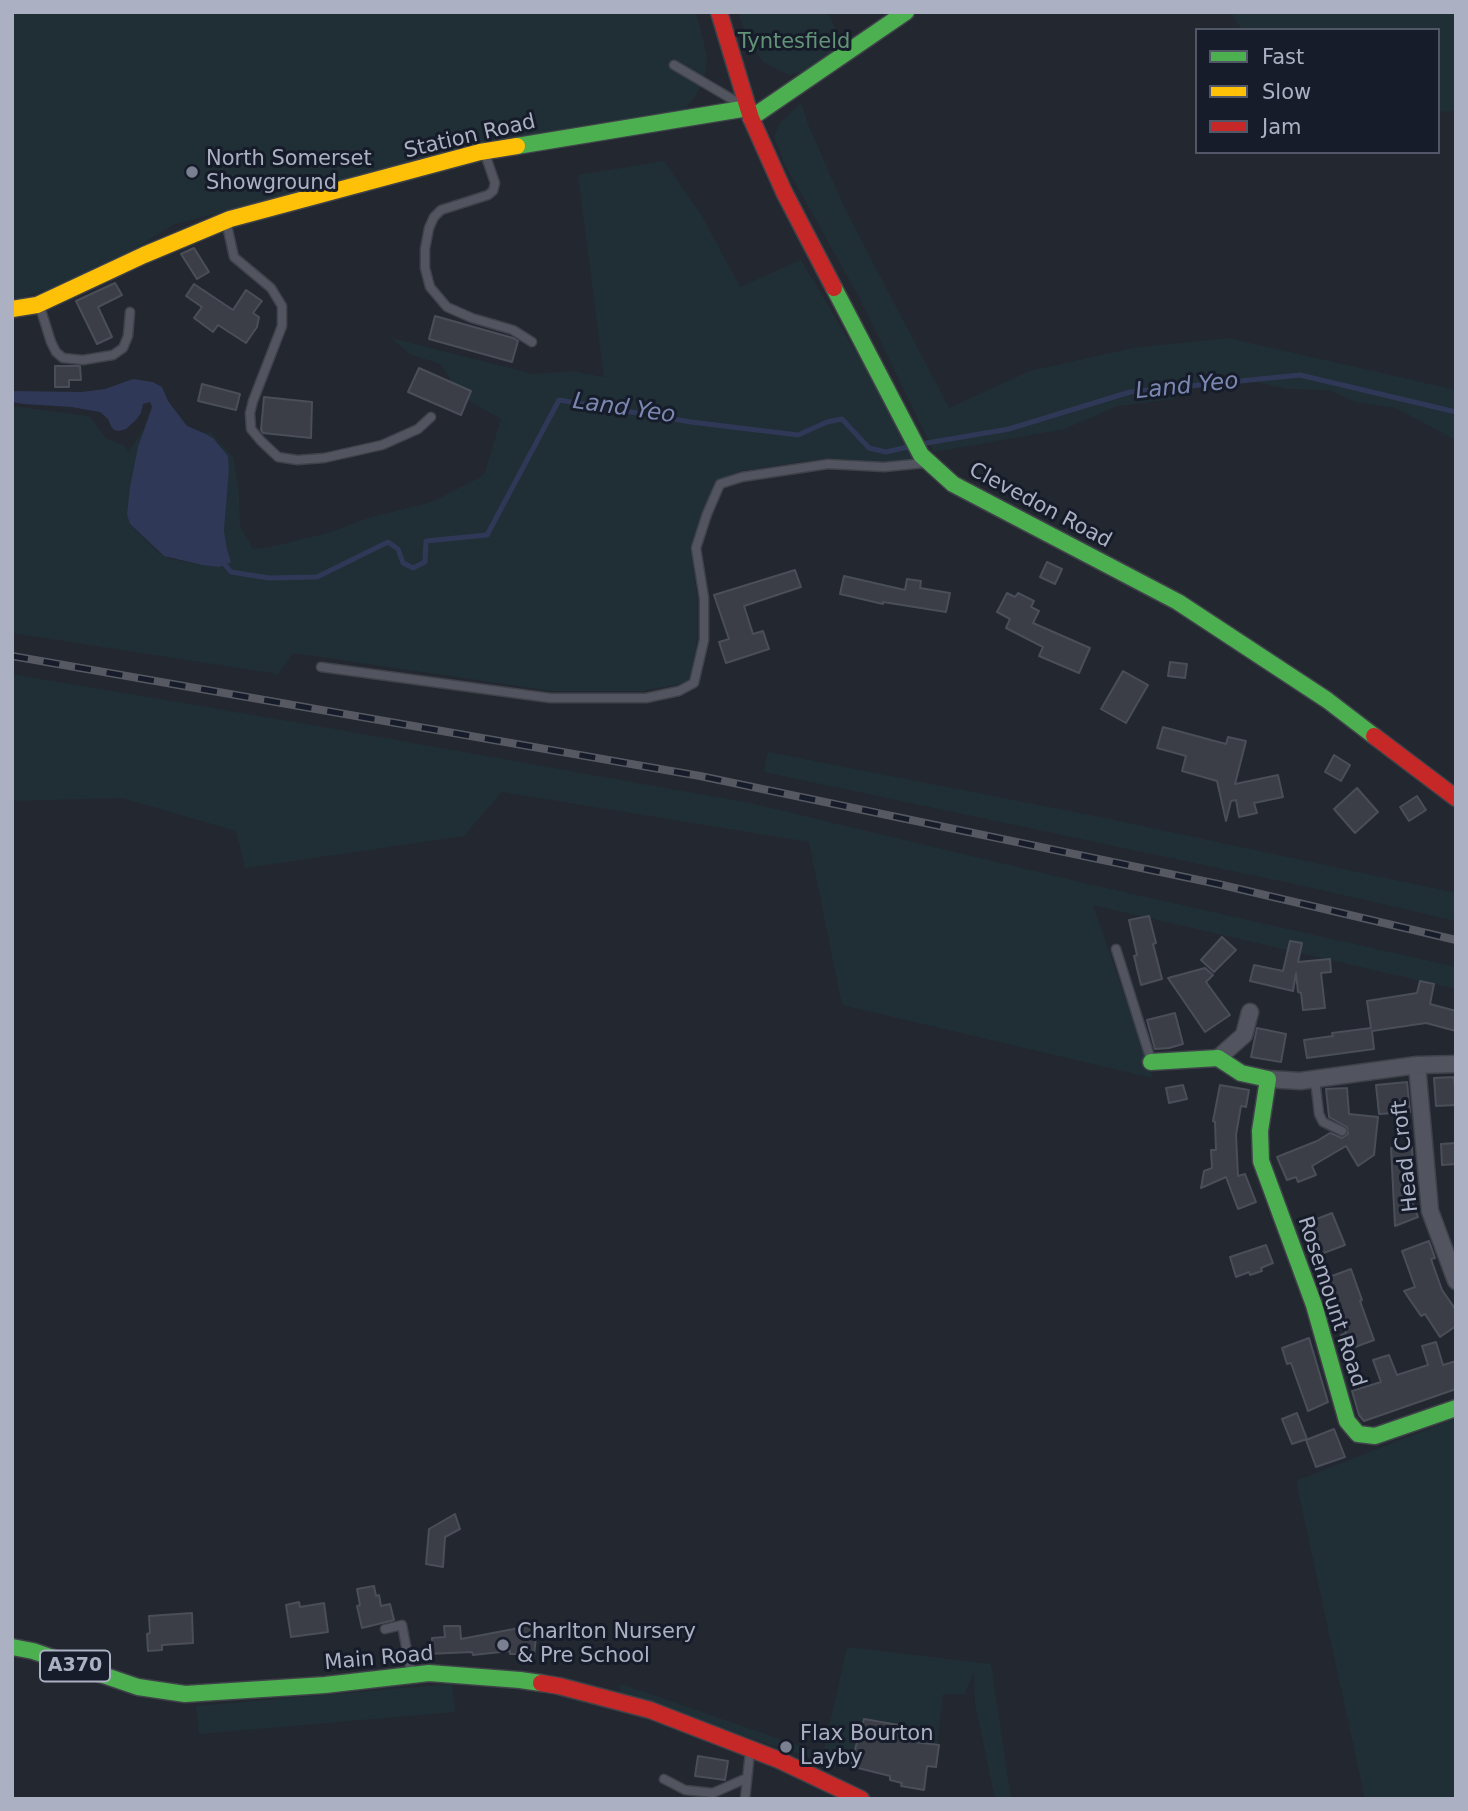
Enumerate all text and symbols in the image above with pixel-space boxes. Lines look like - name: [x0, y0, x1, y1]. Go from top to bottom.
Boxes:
- legend: [1195, 28, 1440, 154]
- park label: Tyntesfield: [738, 30, 850, 56]
- text: Fast: [1262, 45, 1304, 69]
- text: Slow: [1262, 80, 1311, 104]
- street label: Station Road: [402, 110, 538, 164]
- text: Jam: [1262, 115, 1302, 139]
- place label: North Somerset Showground: [206, 147, 372, 197]
- marker: North Somerset Showground: [184, 164, 200, 180]
- water label: Land Yeo: [1134, 368, 1240, 406]
- water label: Land Yeo: [571, 388, 677, 430]
- street label: Clevedon Road: [964, 458, 1116, 554]
- street label: Head Croft: [1388, 1099, 1424, 1213]
- street label: Rosemount Road: [1292, 1214, 1370, 1390]
- place label: Charlton Nursery & Pre School: [517, 1620, 696, 1670]
- marker: Charlton Nursery & Pre School: [495, 1637, 511, 1653]
- street label: Main Road: [323, 1642, 435, 1676]
- road number: A370: [40, 1650, 110, 1682]
- place label: Flax Bourton Layby: [800, 1722, 933, 1772]
- marker: Flax Bourton Layby: [778, 1739, 794, 1755]

